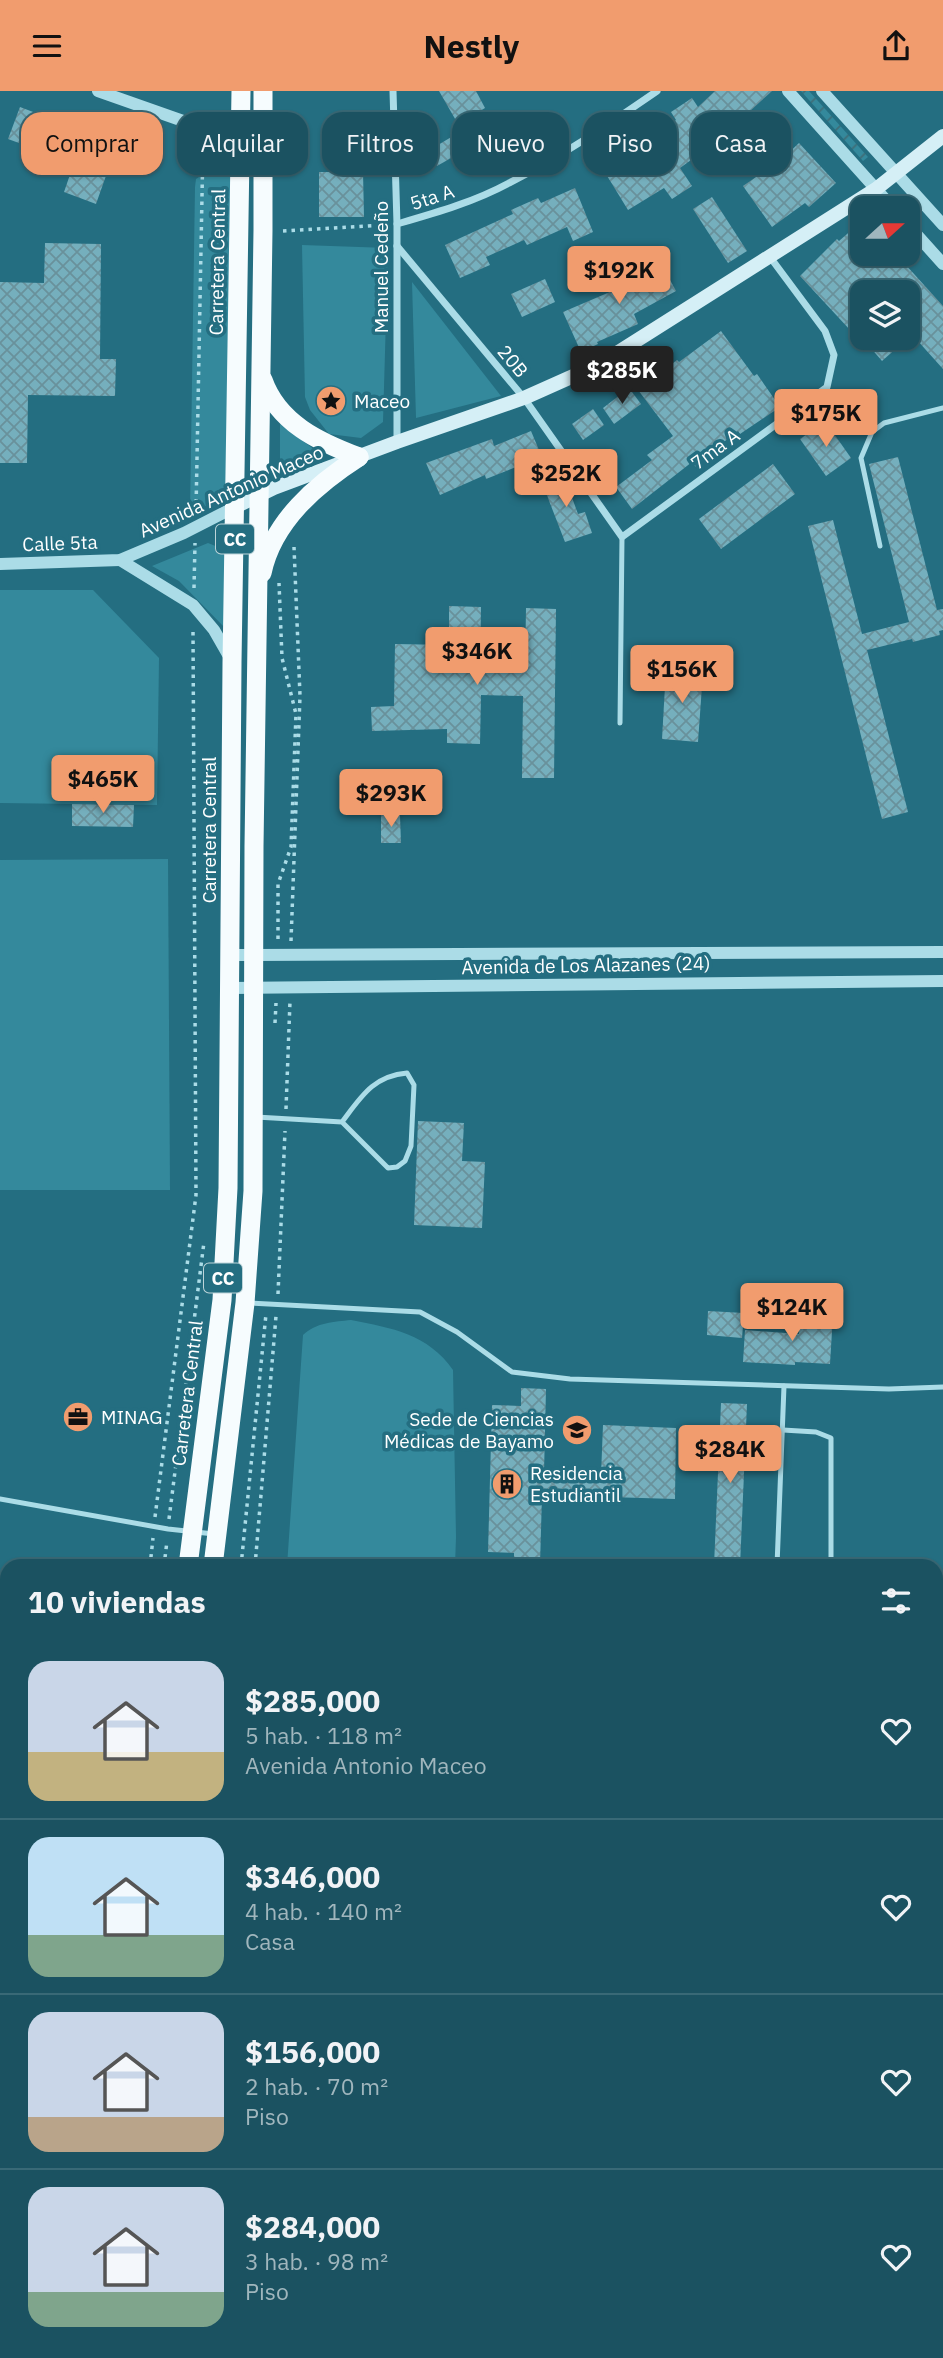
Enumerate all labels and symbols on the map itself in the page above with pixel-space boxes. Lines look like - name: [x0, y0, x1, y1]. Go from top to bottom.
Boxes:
- street label: 5ta A: [407, 179, 457, 215]
- street label: Carretera Central: [204, 188, 230, 336]
- north arrow: [850, 196, 920, 266]
- street label: Manuel Cedeño: [369, 201, 393, 333]
- pin: $192K: [570, 247, 668, 306]
- street label: 20B: [492, 340, 534, 382]
- pin: $285K: [573, 347, 671, 406]
- place icon: Maceo: [314, 384, 348, 418]
- place label: Maceo: [354, 389, 410, 413]
- pin: $175K: [777, 389, 875, 449]
- street label: 7ma A: [686, 423, 744, 475]
- street label: Avenida Antonio Maceo: [135, 439, 327, 543]
- pin: $252K: [517, 449, 615, 509]
- road number: CC: [216, 525, 254, 553]
- street label: Calle 5ta: [22, 530, 98, 556]
- pin: $346K: [428, 627, 526, 687]
- pin: $156K: [633, 645, 731, 705]
- pin: $465K: [54, 755, 152, 815]
- street label: Carretera Central: [197, 757, 221, 903]
- pin: $293K: [342, 769, 440, 829]
- street label: Avenida de Los Alazanes (24): [461, 951, 711, 979]
- road number: CC: [204, 1263, 242, 1293]
- pin: $124K: [743, 1283, 841, 1343]
- street label: Carretera Central: [166, 1319, 208, 1467]
- office icon: MINAG: [61, 1400, 95, 1434]
- place label: MINAG: [101, 1405, 163, 1429]
- place label: Sede de Ciencias Médicas de Bayamo: [384, 1407, 554, 1453]
- school or university icon: Sede de Ciencias Médicas de Bayamo: [560, 1413, 594, 1447]
- pin: $284K: [681, 1425, 779, 1485]
- place label: Residencia Estudiantil: [530, 1461, 623, 1507]
- building icon: Residencia Estudiantil: [490, 1467, 524, 1501]

